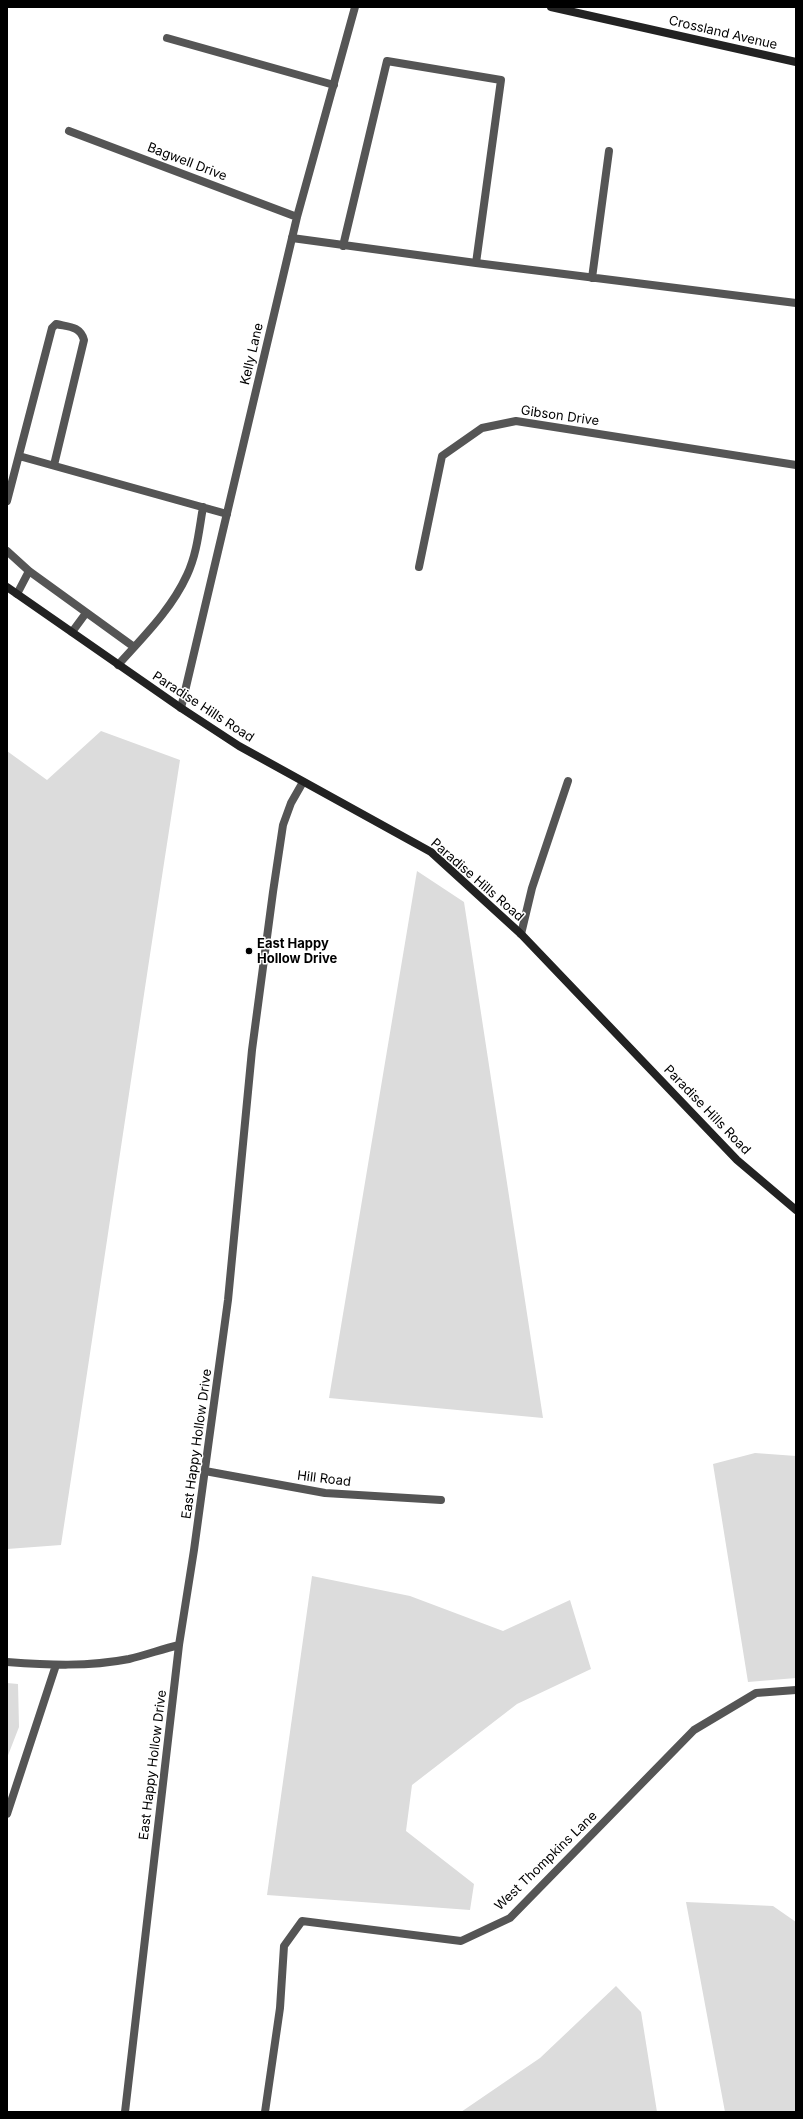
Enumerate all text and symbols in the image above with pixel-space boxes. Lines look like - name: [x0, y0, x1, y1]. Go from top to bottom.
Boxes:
- street label: Crossland Avenue: [667, 13, 779, 53]
- street label: Bagwell Drive: [145, 140, 229, 184]
- street label: Kelly Lane: [237, 322, 267, 386]
- street label: Gibson Drive: [520, 403, 600, 429]
- street label: Paradise Hills Road: [149, 668, 257, 746]
- street label: Paradise Hills Road: [427, 835, 527, 925]
- place label: East Happy Hollow Drive: [257, 936, 337, 967]
- marker: East Happy Hollow Drive: [244, 946, 254, 956]
- street label: Paradise Hills Road: [660, 1062, 754, 1158]
- street label: East Happy Hollow Drive: [179, 1368, 215, 1520]
- street label: Hill Road: [296, 1468, 352, 1490]
- street label: East Happy Hollow Drive: [136, 1689, 170, 1841]
- street label: West Thompkins Lane: [492, 1808, 600, 1914]

